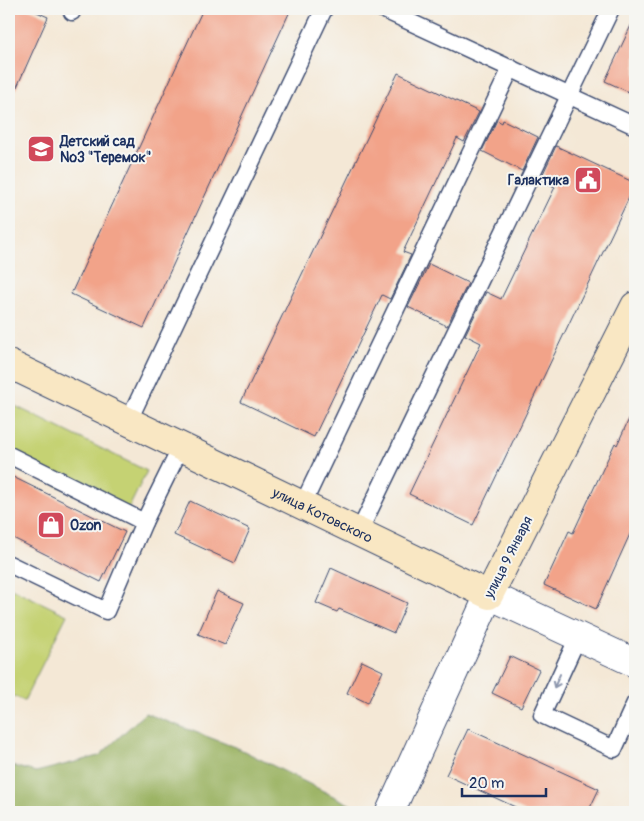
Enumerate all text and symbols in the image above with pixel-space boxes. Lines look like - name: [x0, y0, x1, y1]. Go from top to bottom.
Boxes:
- place label: Детский сад №3 "Теремок": [59, 133, 151, 166]
- school or university icon: Детский сад №3 "Теремок": [26, 134, 56, 164]
- public building icon: Галактика: [573, 165, 603, 195]
- place label: Галактика: [508, 172, 569, 189]
- street label: улица Котовского: [269, 484, 376, 547]
- shop icon: Ozon: [36, 510, 66, 540]
- street label: улица 9 Января: [480, 513, 536, 602]
- place label: Ozon: [70, 517, 102, 534]
- one-way arrow: [552, 673, 562, 688]
- scale bar: [462, 766, 545, 798]
- text: 20 m: [469, 774, 504, 793]

